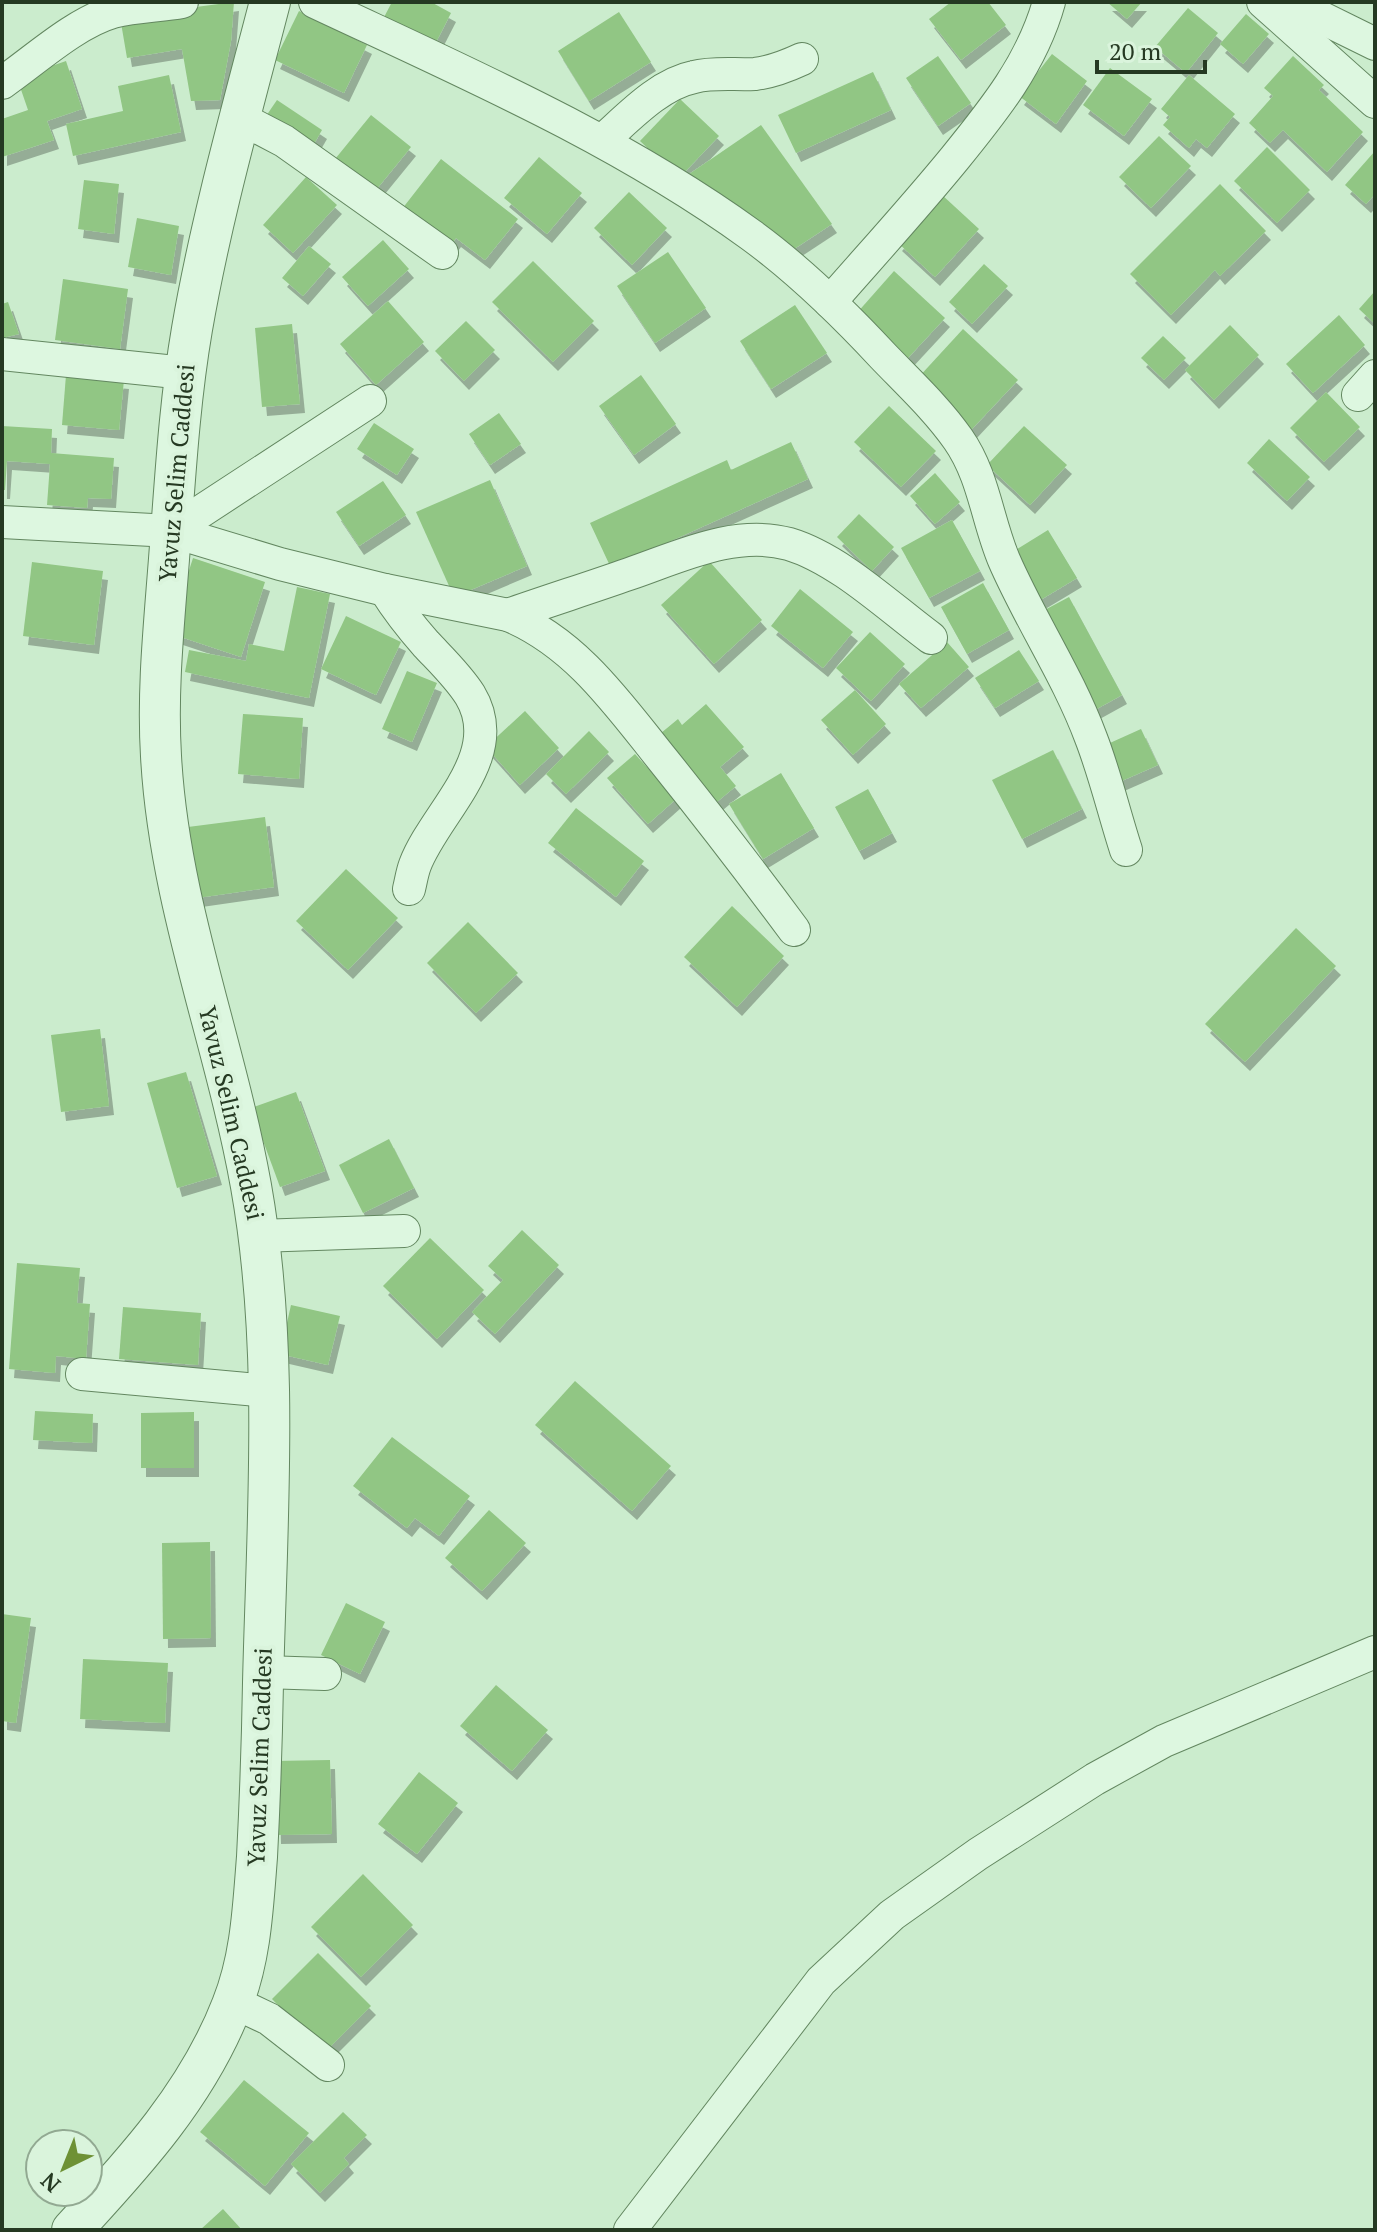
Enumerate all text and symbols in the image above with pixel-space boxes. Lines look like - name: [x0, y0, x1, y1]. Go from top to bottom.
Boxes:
- scale bar: [1097, 24, 1205, 74]
- text: 20 m: [1109, 35, 1161, 67]
- street label: Yavuz Selim Caddesi: [151, 362, 201, 583]
- street label: Yavuz Selim Caddesi: [192, 1003, 272, 1223]
- street label: Yavuz Selim Caddesi: [239, 1647, 279, 1867]
- north arrow: [24, 2128, 104, 2208]
- text: N: [34, 2166, 66, 2199]

